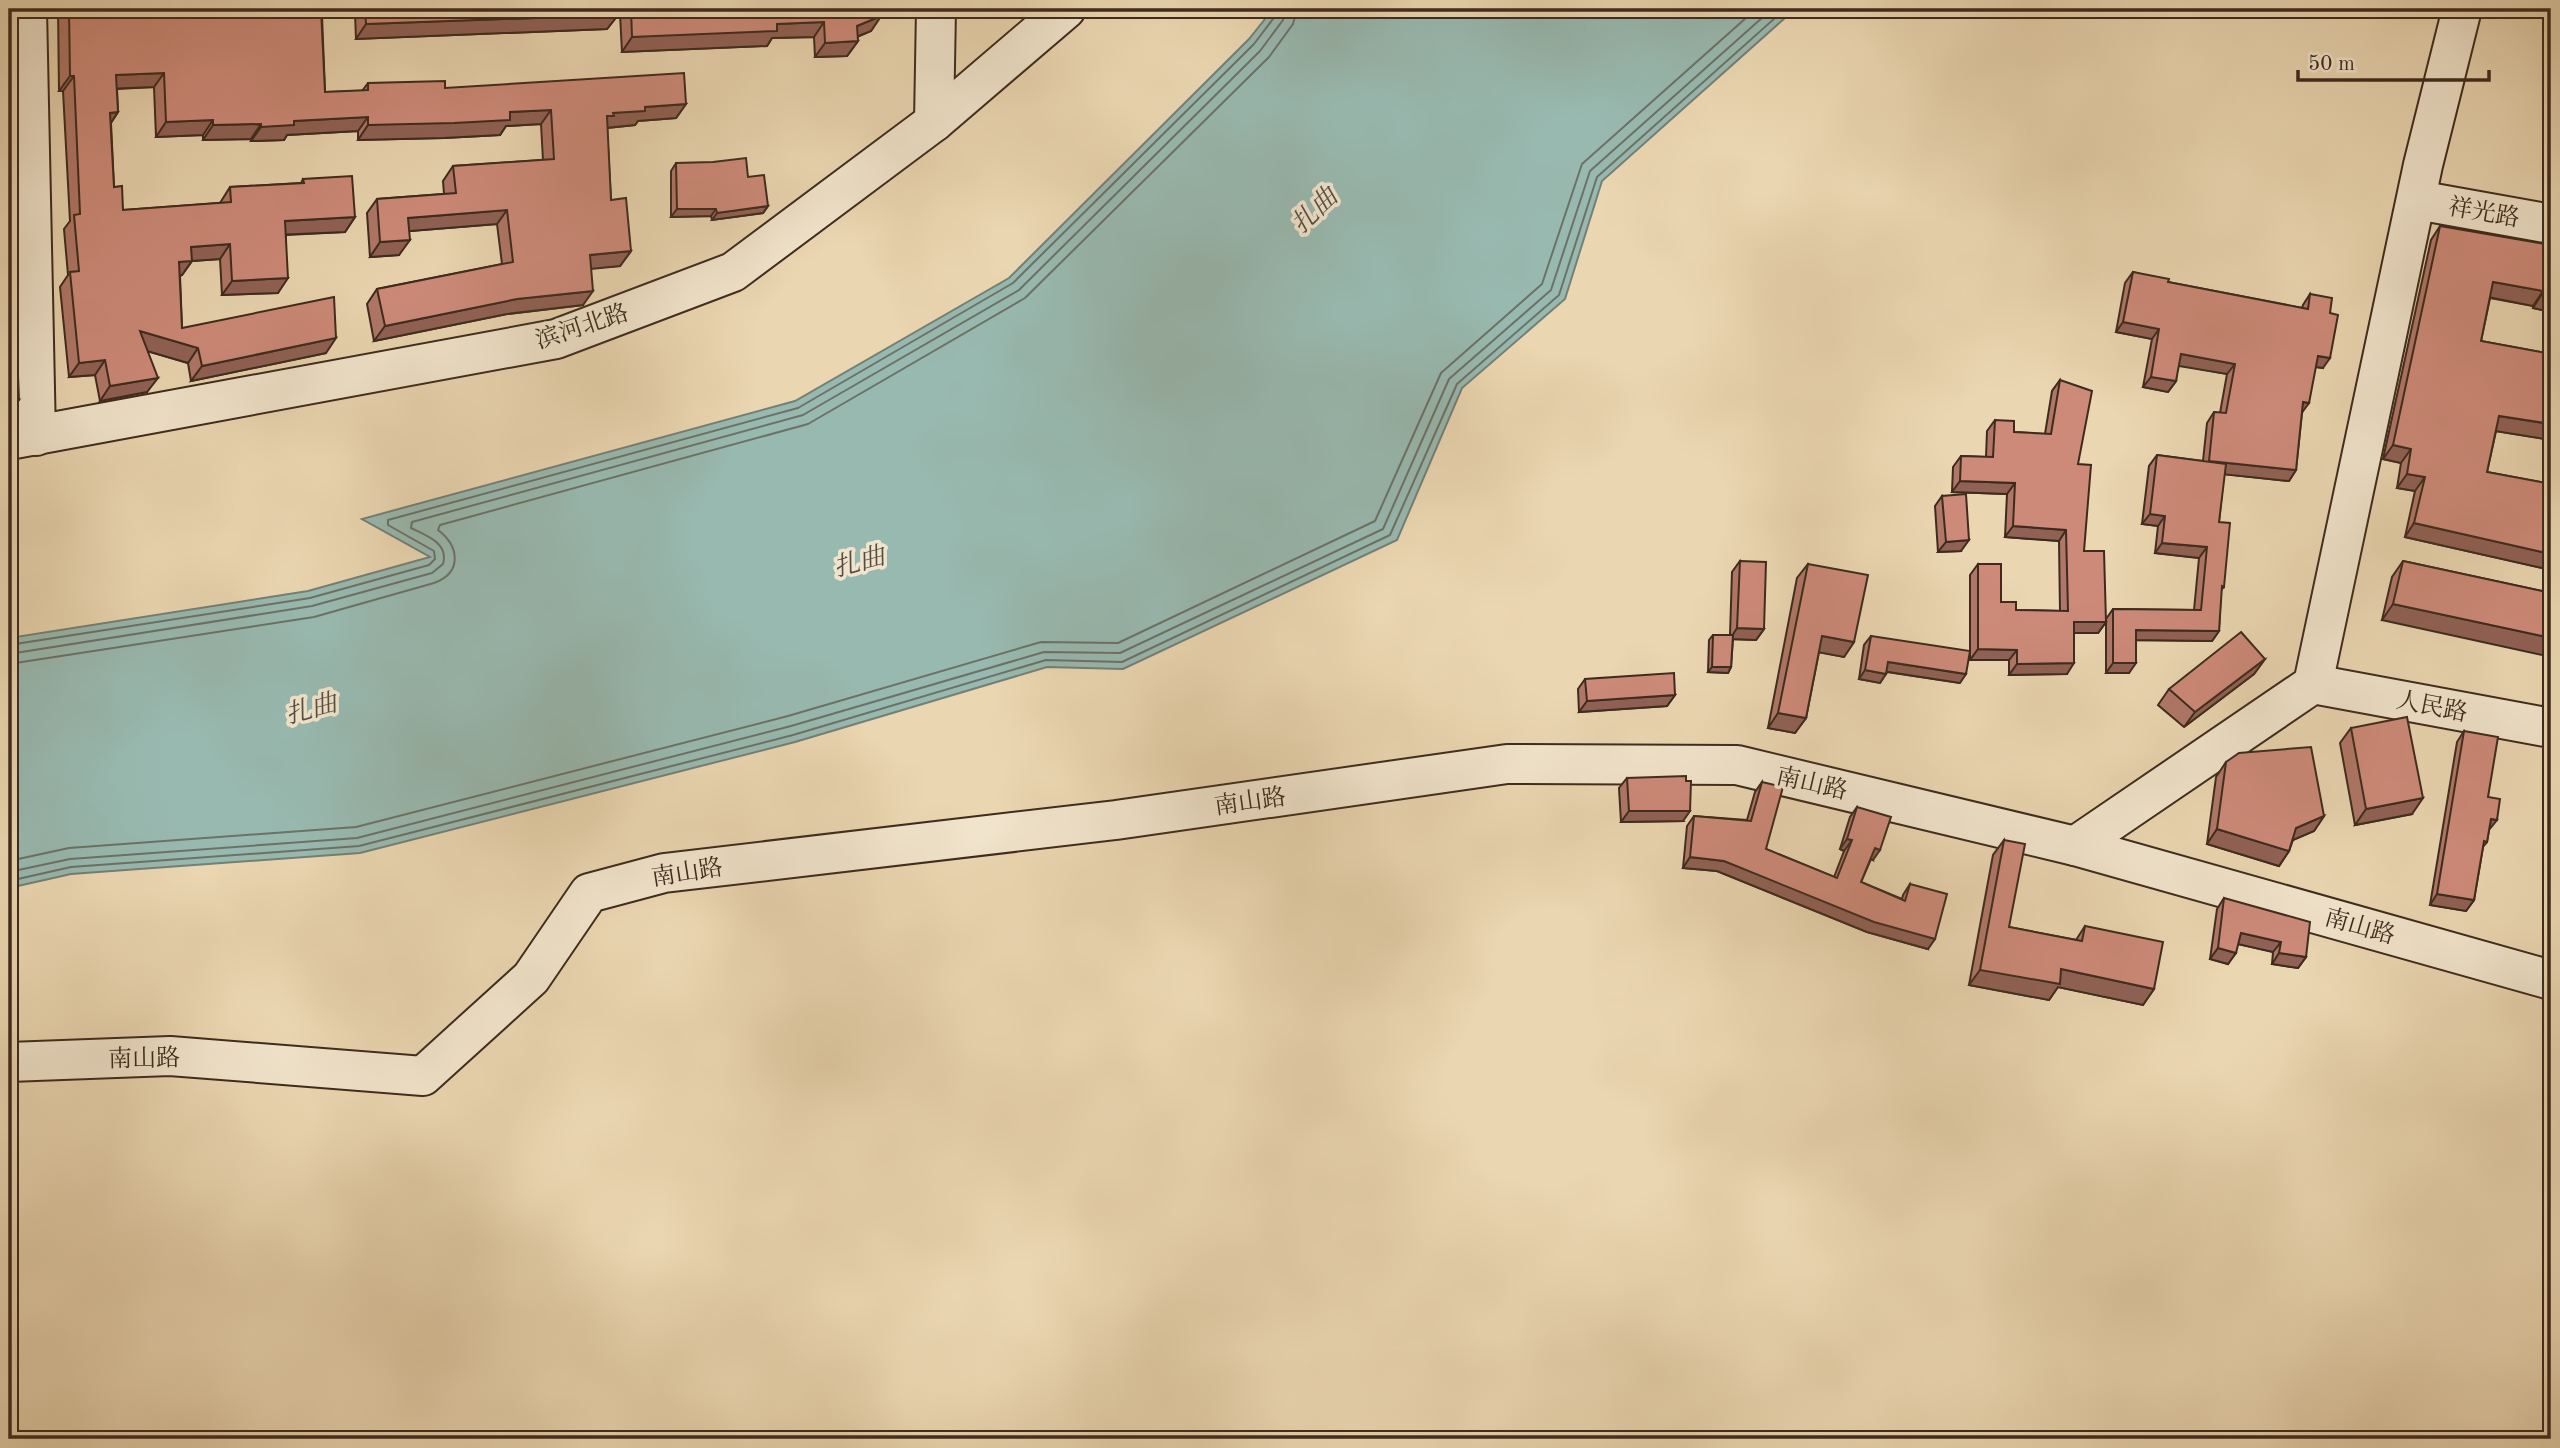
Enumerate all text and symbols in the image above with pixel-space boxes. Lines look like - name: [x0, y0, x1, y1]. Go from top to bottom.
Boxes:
- scale bar: [2298, 38, 2488, 82]
- text: 50 m: [2308, 54, 2355, 75]
- water label: 扎曲: [1286, 181, 1345, 239]
- street label: 祥光路: [2446, 193, 2522, 232]
- street label: 滨河北路: [532, 299, 632, 354]
- water label: 扎曲: [831, 541, 890, 582]
- street label: 人民路: [2394, 686, 2470, 727]
- water label: 扎曲: [283, 688, 342, 729]
- street label: 南山路: [1774, 762, 1850, 805]
- street label: 南山路: [1213, 783, 1288, 820]
- street label: 南山路: [649, 854, 725, 891]
- street label: 南山路: [2322, 904, 2398, 949]
- street label: 南山路: [108, 1044, 180, 1073]

